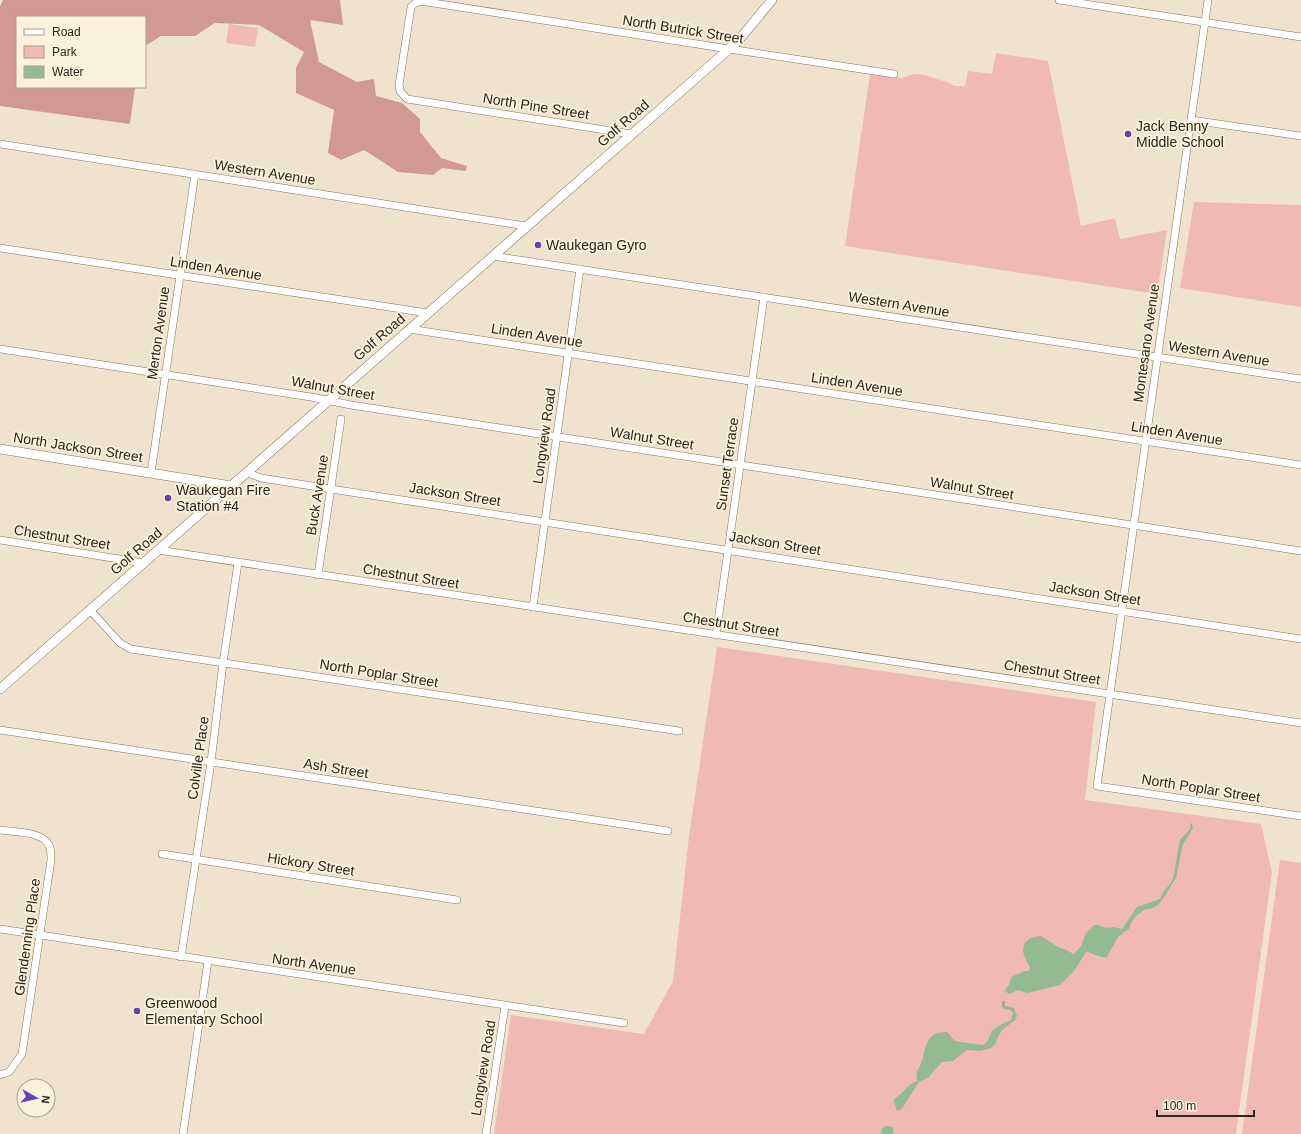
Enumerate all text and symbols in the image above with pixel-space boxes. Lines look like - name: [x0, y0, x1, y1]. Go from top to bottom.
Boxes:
- street label: North Butrick Street: [621, 12, 745, 46]
- legend: [16, 16, 146, 88]
- text: Road: [52, 25, 81, 39]
- text: Park: [52, 45, 78, 59]
- text: Water: [52, 65, 84, 79]
- street label: North Pine Street: [482, 90, 590, 122]
- street label: Golf Road: [594, 96, 652, 150]
- place label: Jack Benny Middle School: [1136, 118, 1224, 150]
- marker: Jack Benny Middle School: [1123, 129, 1133, 139]
- street label: Western Avenue: [213, 156, 317, 188]
- place label: Waukegan Gyro: [546, 237, 647, 253]
- marker: Waukegan Gyro: [533, 240, 543, 250]
- street label: Linden Avenue: [169, 253, 263, 283]
- street label: Montesano Avenue: [1130, 282, 1162, 403]
- street label: Merton Avenue: [144, 285, 172, 381]
- street label: Western Avenue: [847, 288, 951, 320]
- street label: Golf Road: [350, 310, 408, 364]
- street label: Linden Avenue: [490, 320, 584, 350]
- street label: Western Avenue: [1167, 337, 1271, 369]
- street label: Linden Avenue: [810, 369, 904, 399]
- street label: Walnut Street: [290, 373, 376, 403]
- street label: Longview Road: [529, 387, 559, 485]
- street label: Sunset Terrace: [713, 416, 741, 512]
- street label: Linden Avenue: [1130, 418, 1224, 448]
- street label: Walnut Street: [609, 424, 695, 453]
- street label: North Jackson Street: [12, 429, 144, 465]
- street label: Buck Avenue: [303, 453, 331, 536]
- street label: Walnut Street: [929, 474, 1015, 503]
- street label: Jackson Street: [408, 479, 502, 509]
- place label: Waukegan Fire Station #4: [176, 482, 271, 514]
- marker: Waukegan Fire Station #4: [163, 493, 173, 503]
- street label: Chestnut Street: [13, 521, 111, 553]
- street label: Golf Road: [107, 524, 165, 578]
- street label: Jackson Street: [728, 528, 822, 558]
- street label: Chestnut Street: [362, 560, 460, 592]
- street label: Jackson Street: [1048, 578, 1142, 608]
- street label: Chestnut Street: [682, 608, 780, 640]
- street label: North Poplar Street: [319, 656, 440, 690]
- street label: Chestnut Street: [1003, 656, 1101, 688]
- street label: Colville Place: [184, 715, 212, 801]
- street label: Ash Street: [302, 755, 370, 781]
- street label: North Poplar Street: [1141, 771, 1262, 805]
- street label: Hickory Street: [266, 849, 356, 879]
- street label: Glendenning Place: [11, 877, 43, 997]
- street label: North Avenue: [271, 950, 357, 978]
- place label: Greenwood Elementary School: [145, 995, 263, 1027]
- marker: Greenwood Elementary School: [132, 1006, 142, 1016]
- street label: Longview Road: [468, 1019, 498, 1117]
- north arrow: [16, 1078, 56, 1118]
- scale bar: [1157, 1092, 1254, 1118]
- text: N: [39, 1095, 52, 1104]
- text: 100 m: [1163, 1099, 1196, 1113]

